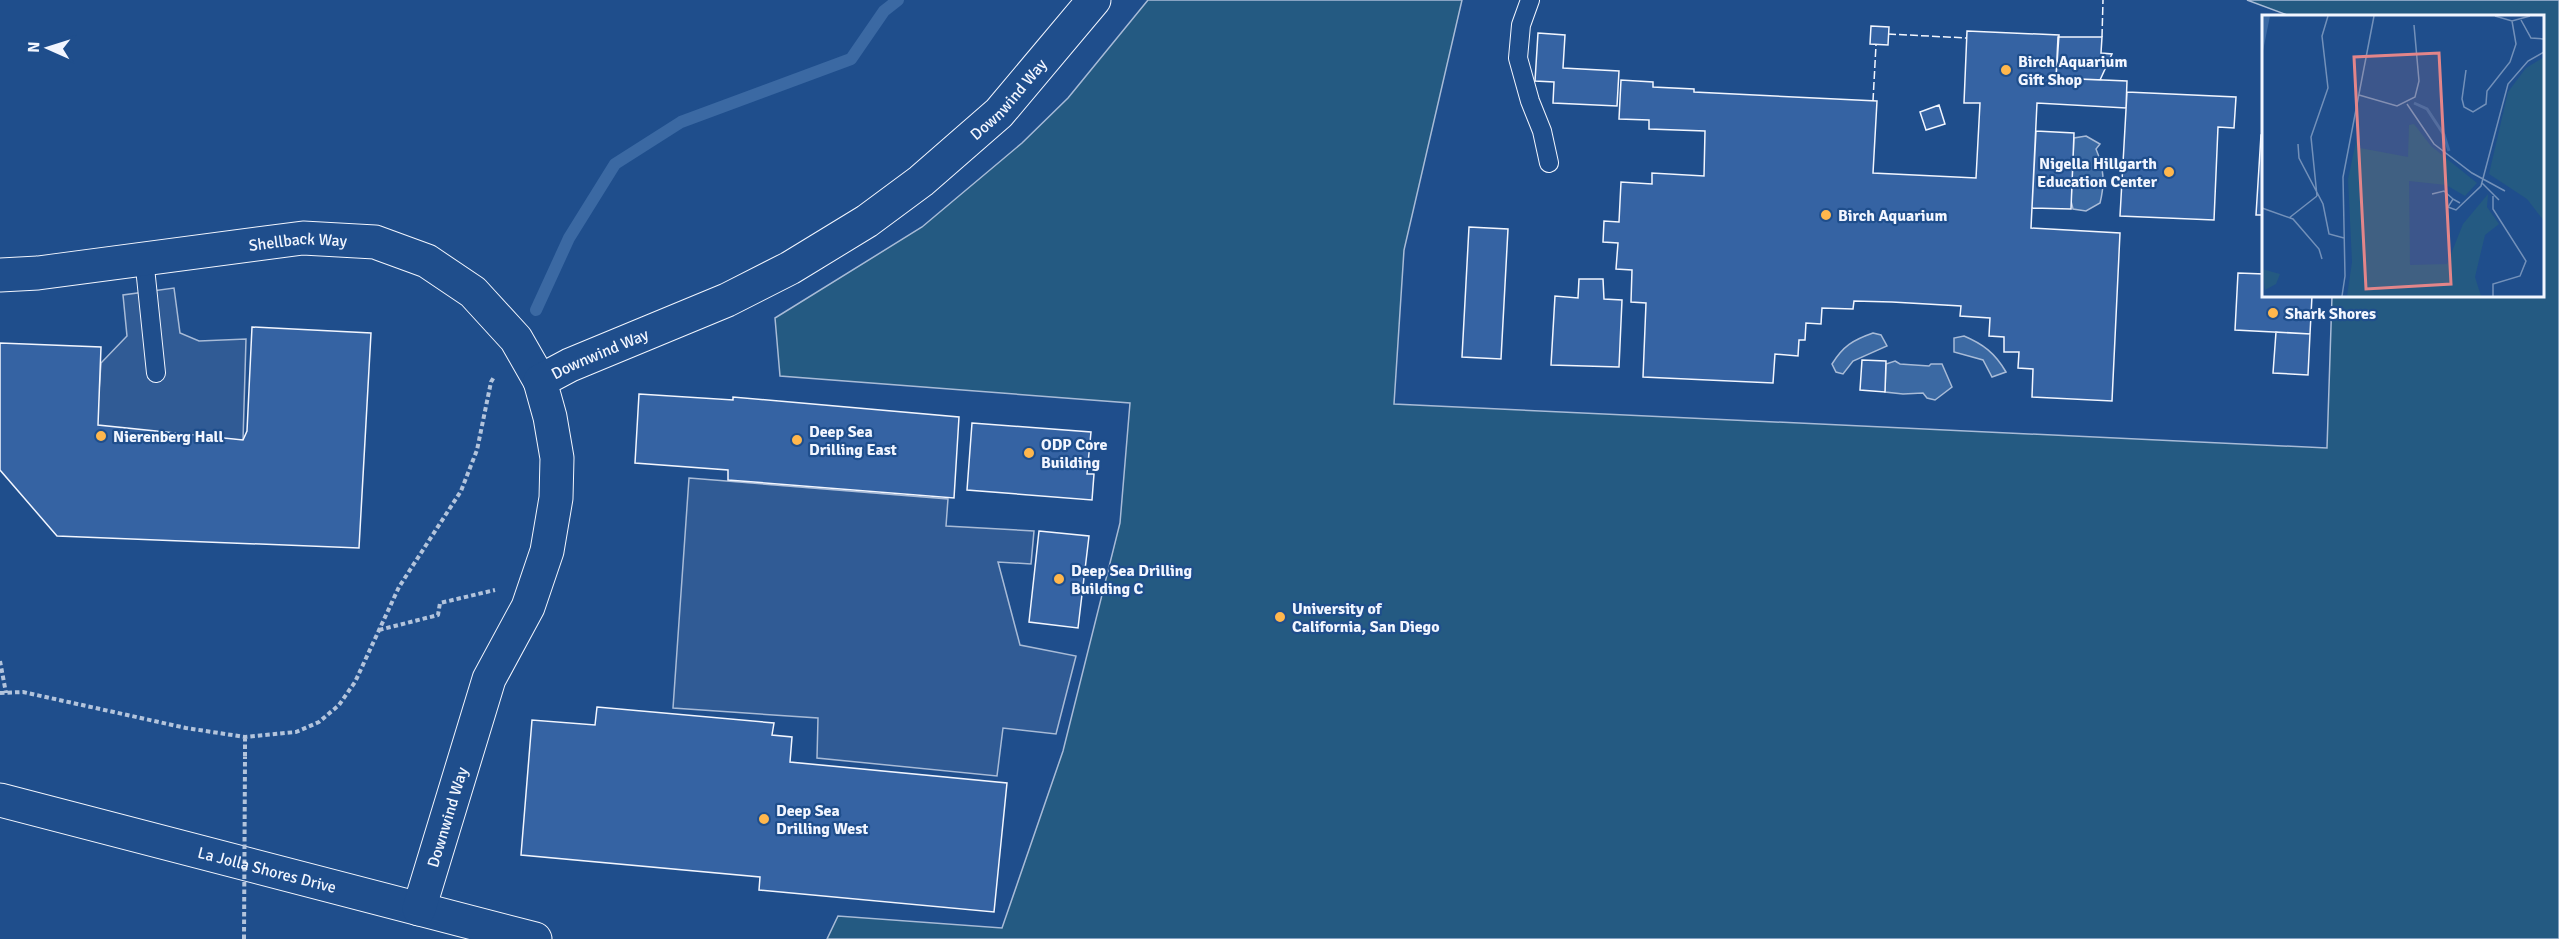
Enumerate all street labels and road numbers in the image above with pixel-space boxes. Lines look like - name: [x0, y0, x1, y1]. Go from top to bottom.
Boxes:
- street label: Downwind Way: [966, 55, 1052, 145]
- street label: Shellback Way: [247, 229, 348, 256]
- street label: Downwind Way: [548, 324, 652, 384]
- street label: Downwind Way: [423, 764, 473, 870]
- street label: La Jolla Shores Drive: [196, 843, 338, 898]

